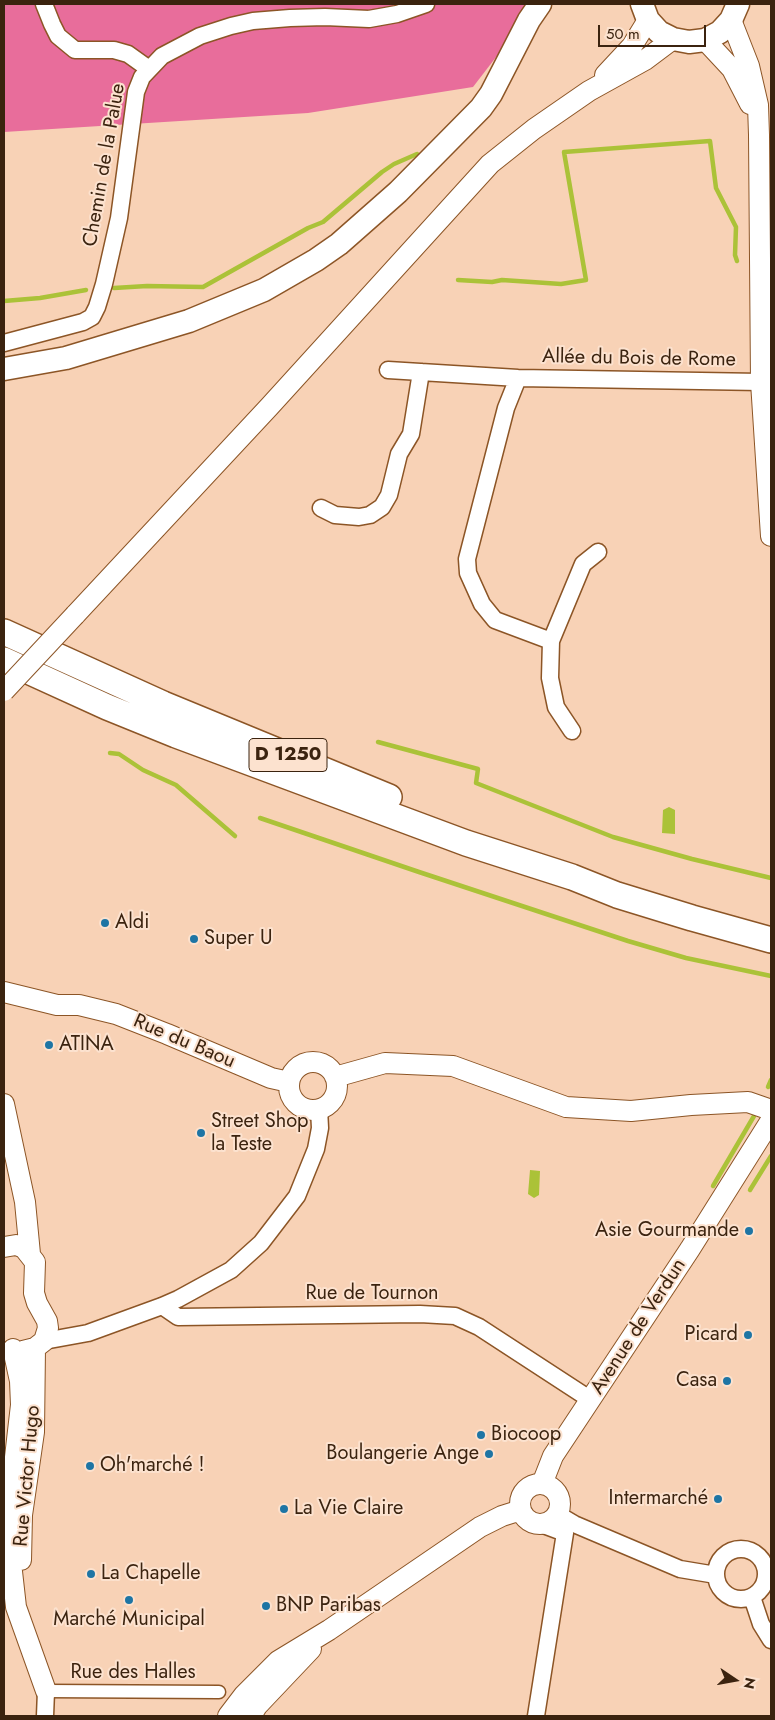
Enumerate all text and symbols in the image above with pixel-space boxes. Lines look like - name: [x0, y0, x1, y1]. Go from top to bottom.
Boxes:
- scale bar: [600, 15, 708, 47]
- text: 50 m: [606, 23, 640, 45]
- street label: Chemin de la Palue: [79, 82, 131, 248]
- street label: Allée du Bois de Rome: [542, 345, 736, 373]
- road number: D 1250: [249, 738, 327, 772]
- place label: Aldi: [115, 911, 149, 935]
- marker: Aldi: [99, 917, 111, 929]
- place label: Super U: [204, 927, 273, 951]
- marker: Super U: [188, 933, 200, 945]
- street label: Rue du Baou: [130, 1010, 238, 1074]
- place label: ATINA: [59, 1033, 114, 1057]
- marker: ATINA: [43, 1039, 55, 1051]
- place label: Street Shop la Teste: [211, 1110, 308, 1157]
- marker: Street Shop la Teste: [195, 1127, 207, 1139]
- place label: Asie Gourmande: [595, 1219, 739, 1243]
- marker: Asie Gourmande: [743, 1225, 755, 1237]
- street label: Avenue de Verdun: [586, 1255, 692, 1399]
- street label: Rue de Tournon: [305, 1282, 439, 1306]
- place label: Picard: [684, 1323, 738, 1347]
- marker: Picard: [742, 1329, 754, 1341]
- place label: Casa: [676, 1369, 717, 1393]
- marker: Casa: [721, 1375, 733, 1387]
- street label: Rue Victor Hugo: [10, 1404, 46, 1548]
- place label: Biocoop: [491, 1423, 561, 1447]
- marker: Biocoop: [475, 1429, 487, 1441]
- place label: Boulangerie Ange: [326, 1442, 479, 1466]
- marker: Boulangerie Ange: [483, 1448, 495, 1460]
- place label: Oh'marché !: [100, 1454, 205, 1478]
- marker: Oh'marché !: [84, 1460, 96, 1472]
- place label: Intermarché: [609, 1487, 708, 1511]
- marker: Intermarché: [712, 1493, 724, 1505]
- place label: La Vie Claire: [294, 1497, 403, 1521]
- marker: La Vie Claire: [278, 1503, 290, 1515]
- place label: La Chapelle: [101, 1562, 201, 1586]
- marker: La Chapelle: [85, 1568, 97, 1580]
- marker: Marché Municipal: [123, 1594, 135, 1606]
- place label: BNP Paribas: [276, 1594, 381, 1618]
- marker: BNP Paribas: [260, 1600, 272, 1612]
- place label: Marché Municipal: [53, 1608, 205, 1632]
- north arrow: [710, 1655, 760, 1705]
- street label: Rue des Halles: [70, 1661, 196, 1685]
- text: N: [739, 1676, 761, 1691]

